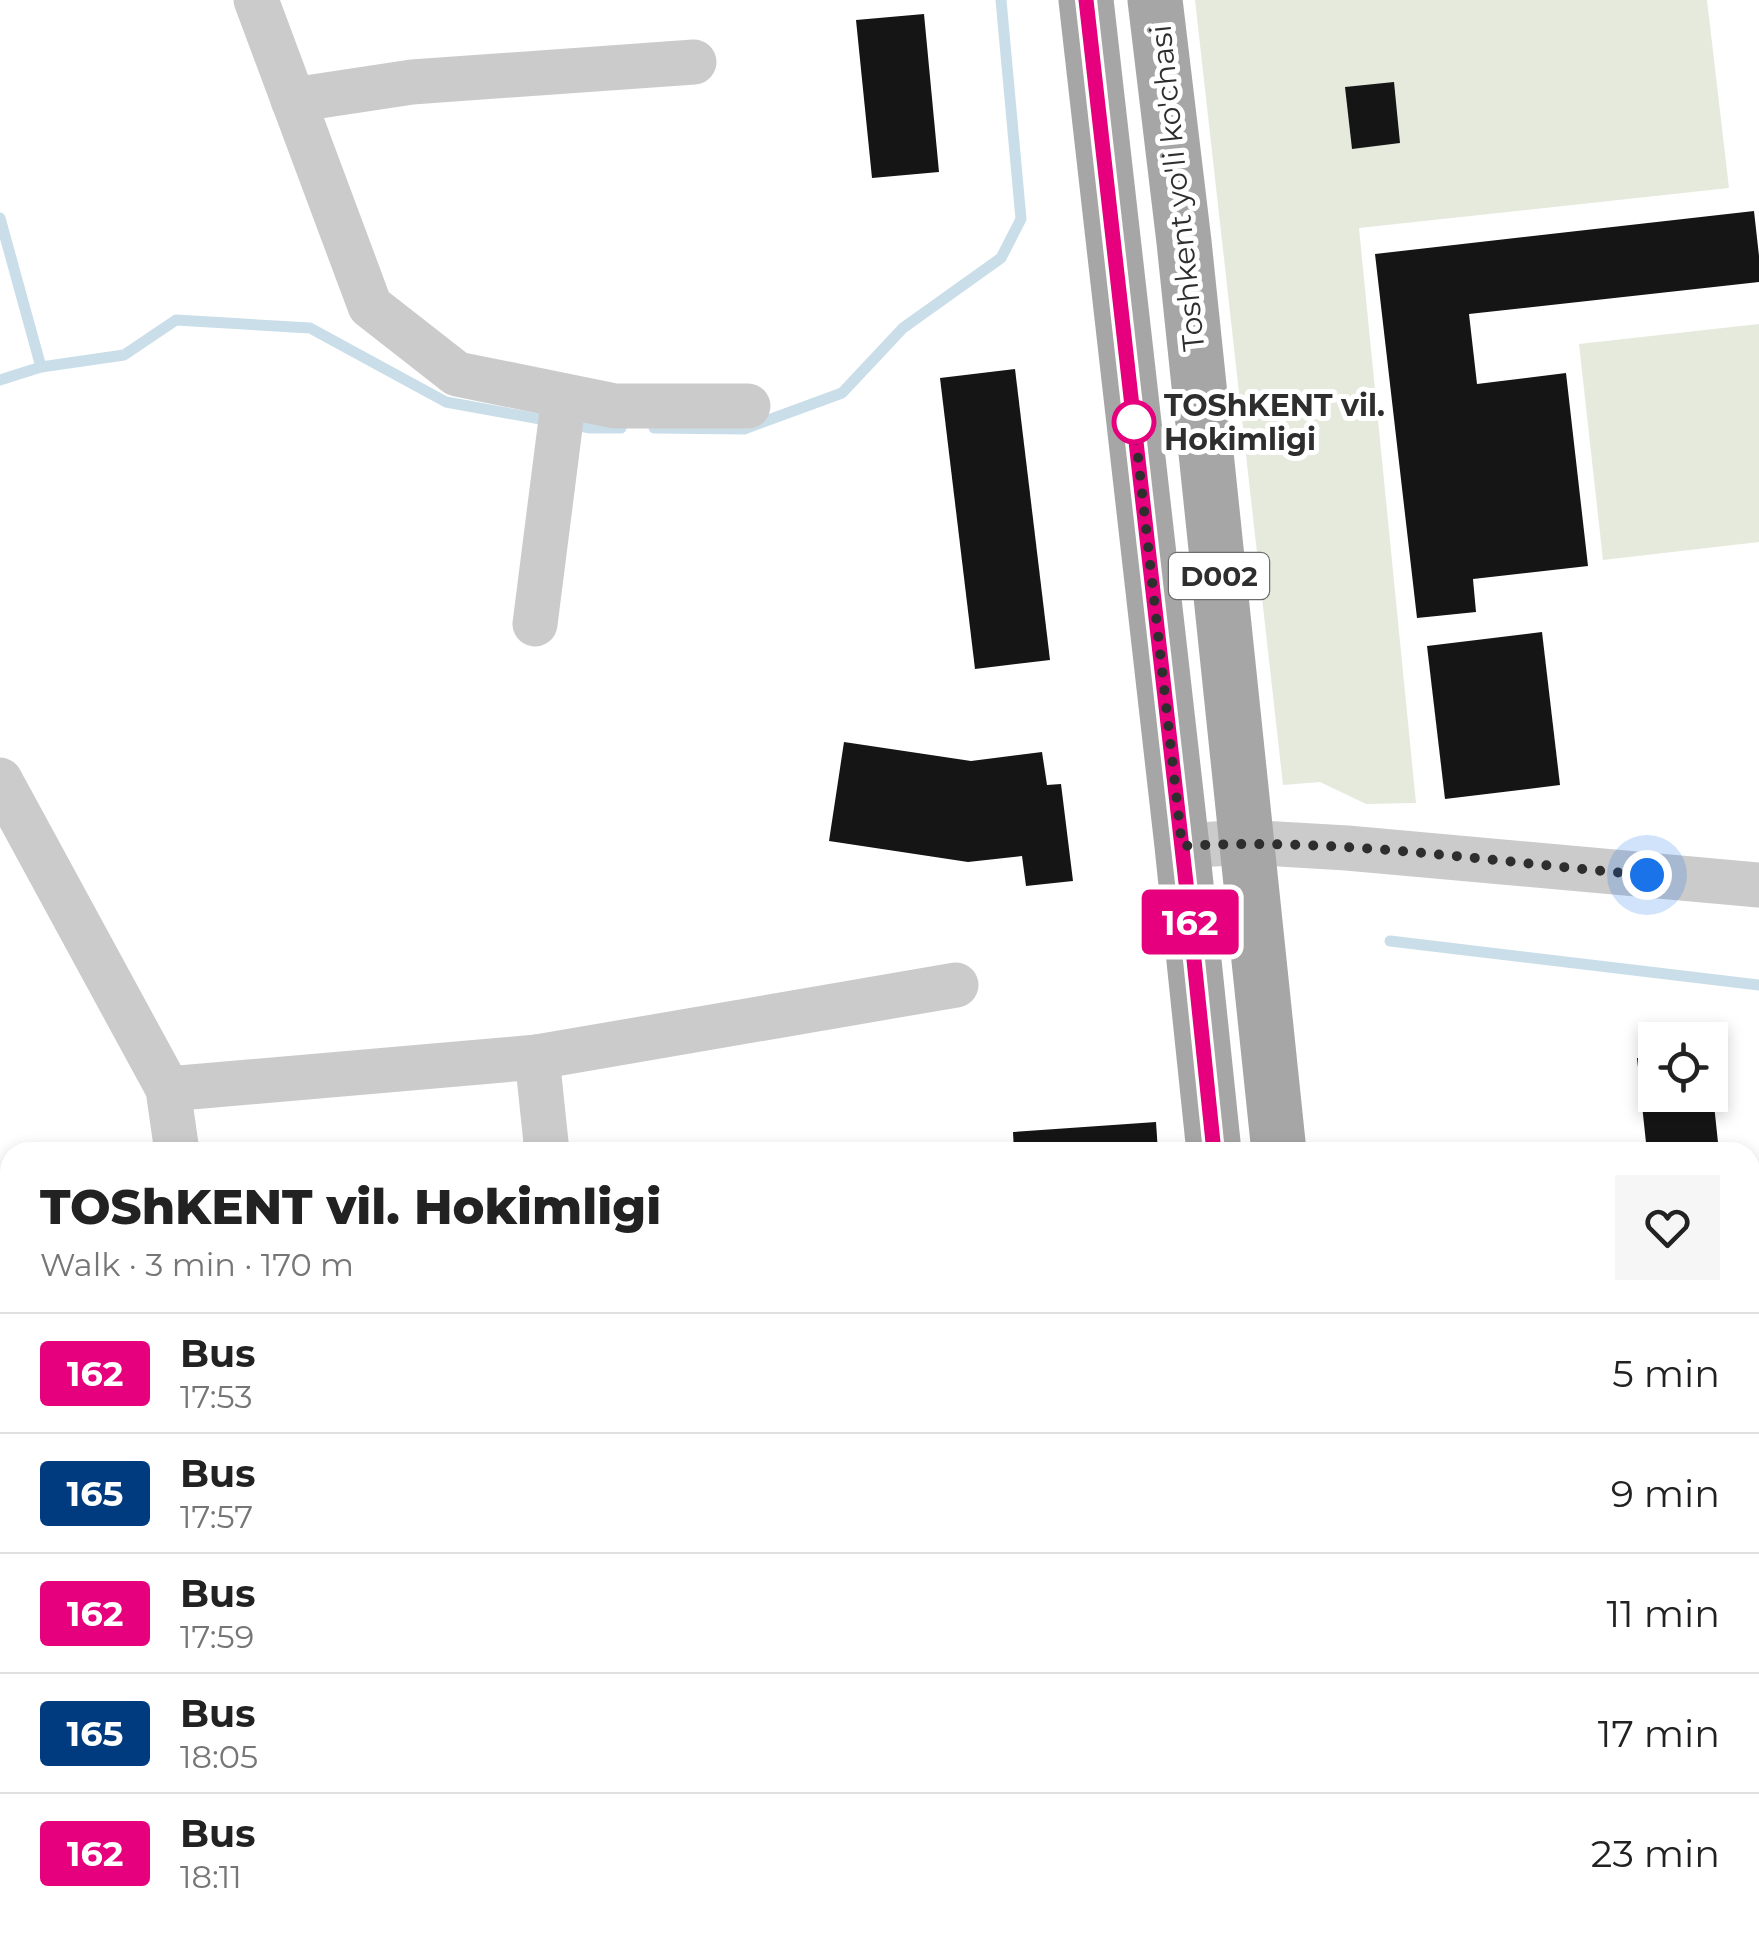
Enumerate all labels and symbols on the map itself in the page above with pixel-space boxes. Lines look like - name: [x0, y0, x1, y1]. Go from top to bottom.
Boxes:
- street label: Toshkent yo'li ko'chasi: [1141, 23, 1213, 353]
- place label: TOShKENT vil. Hokimligi: [1164, 387, 1385, 458]
- marker: TOShKENT vil. Hokimligi: [1113, 401, 1155, 443]
- road number: D002: [1169, 553, 1269, 599]
- your location: [1622, 850, 1672, 900]
- line badge: 162: [1132, 890, 1248, 954]

